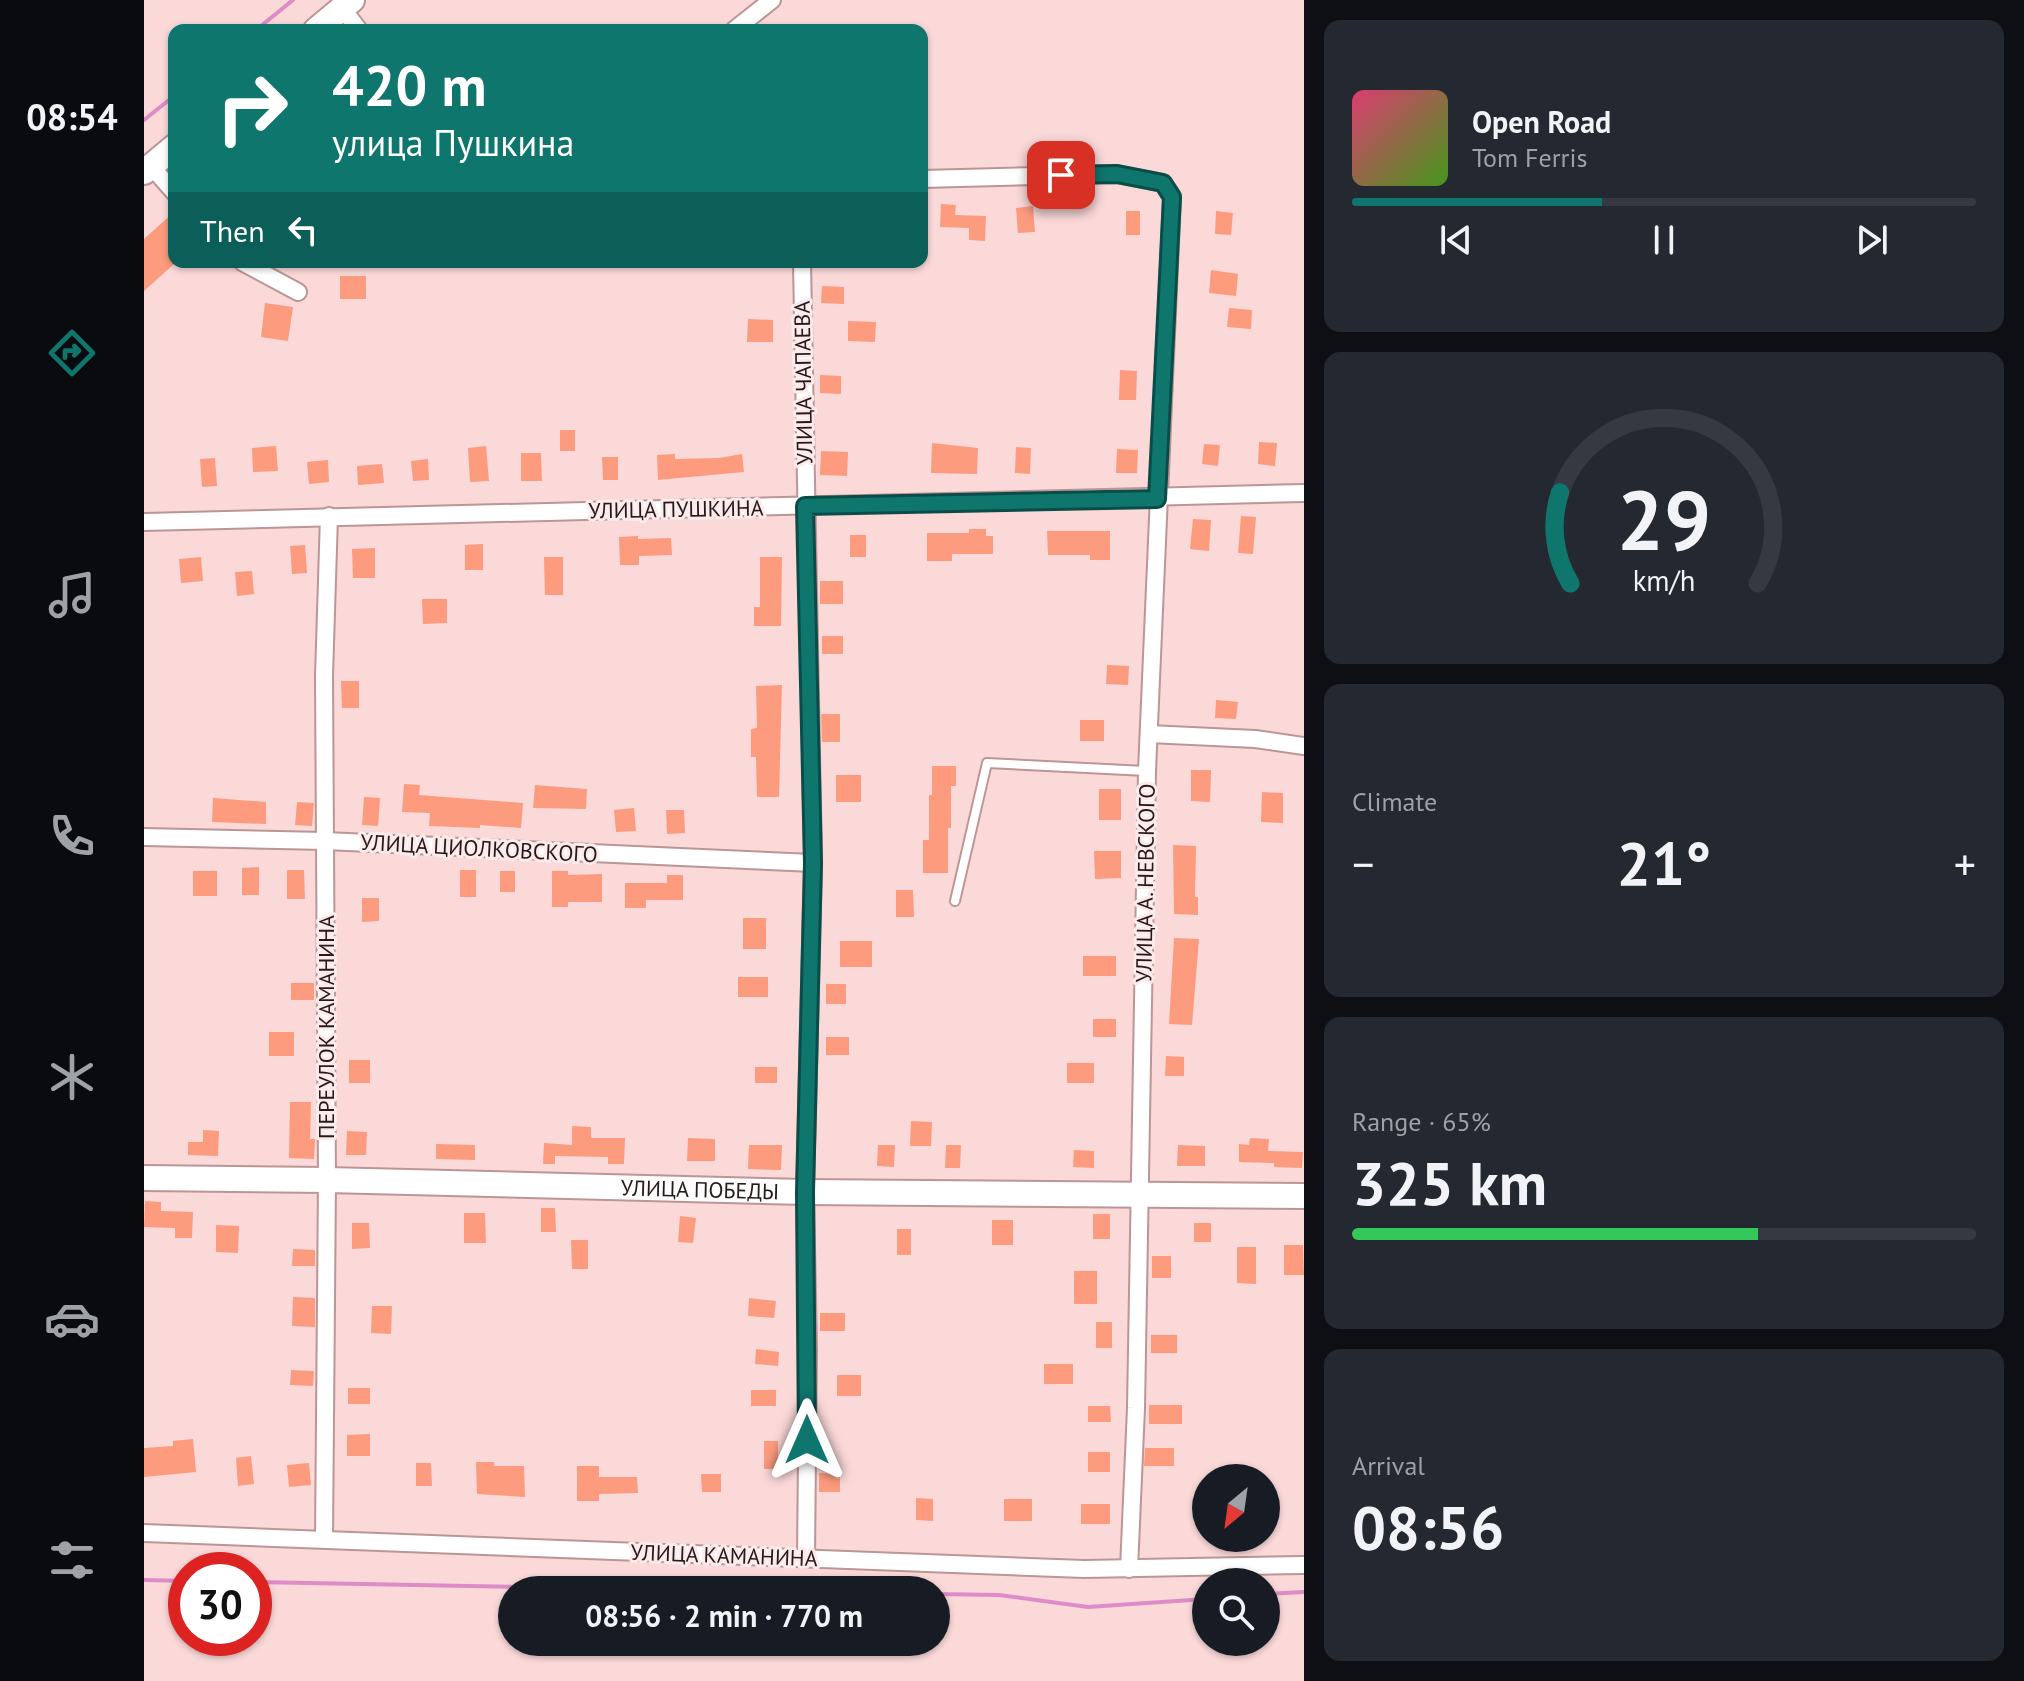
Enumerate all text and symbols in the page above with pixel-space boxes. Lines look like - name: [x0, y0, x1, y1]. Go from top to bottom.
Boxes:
- text: 420 m: [332, 49, 487, 121]
- icon: right: [200, 56, 304, 160]
- text: 08:54: [26, 93, 118, 140]
- text: Open Road: [1472, 102, 1611, 141]
- text: улица Пушкина: [332, 119, 574, 166]
- pin: [1027, 141, 1095, 209]
- text: Tom Ferris: [1472, 141, 1587, 174]
- icon: arrive: [1039, 153, 1083, 197]
- icon: left: [281, 208, 325, 252]
- text: Then: [200, 211, 265, 250]
- icon: previous: [1434, 218, 1478, 262]
- icon: pause: [1642, 218, 1686, 262]
- icon: next: [1850, 218, 1894, 262]
- street label: УЛИЦА ЧАПАЕВА: [788, 301, 818, 465]
- icon: directions: [44, 325, 100, 381]
- text: 29: [1617, 465, 1711, 573]
- street label: УЛИЦА ПУШКИНА: [588, 493, 764, 525]
- text: km/h: [1633, 562, 1695, 599]
- icon: music: [44, 567, 100, 623]
- street label: УЛИЦА А. НЕВСКОГО: [1129, 783, 1161, 983]
- text: Climate: [1352, 785, 1437, 818]
- icon: phone: [44, 808, 100, 864]
- text: 21°: [1617, 824, 1711, 902]
- street label: УЛИЦА ЦИОЛКОВСКОГО: [360, 828, 598, 868]
- text: −: [1352, 835, 1374, 892]
- text: +: [1954, 835, 1976, 892]
- street label: ПЕРЕУЛОК КАМАНИНА: [312, 915, 340, 1139]
- icon: climate: [44, 1049, 100, 1105]
- text: Range · 65%: [1352, 1105, 1491, 1138]
- text: 325 km: [1352, 1144, 1547, 1222]
- street label: УЛИЦА ПОБЕДЫ: [620, 1173, 779, 1205]
- icon: car: [44, 1291, 100, 1347]
- position arrow: [765, 1398, 849, 1482]
- text: Arrival: [1352, 1449, 1425, 1482]
- north arrow: [1192, 1464, 1280, 1552]
- map controls: [1192, 1464, 1280, 1656]
- text: 08:56: [1352, 1488, 1504, 1566]
- icon: filters: [44, 1532, 100, 1588]
- street label: УЛИЦА КАМАНИНА: [630, 1538, 818, 1572]
- speed limit sign: 30: [168, 1552, 272, 1656]
- button: search: [1192, 1568, 1280, 1656]
- text: 08:56 · 2 min · 770 m: [585, 1596, 863, 1635]

